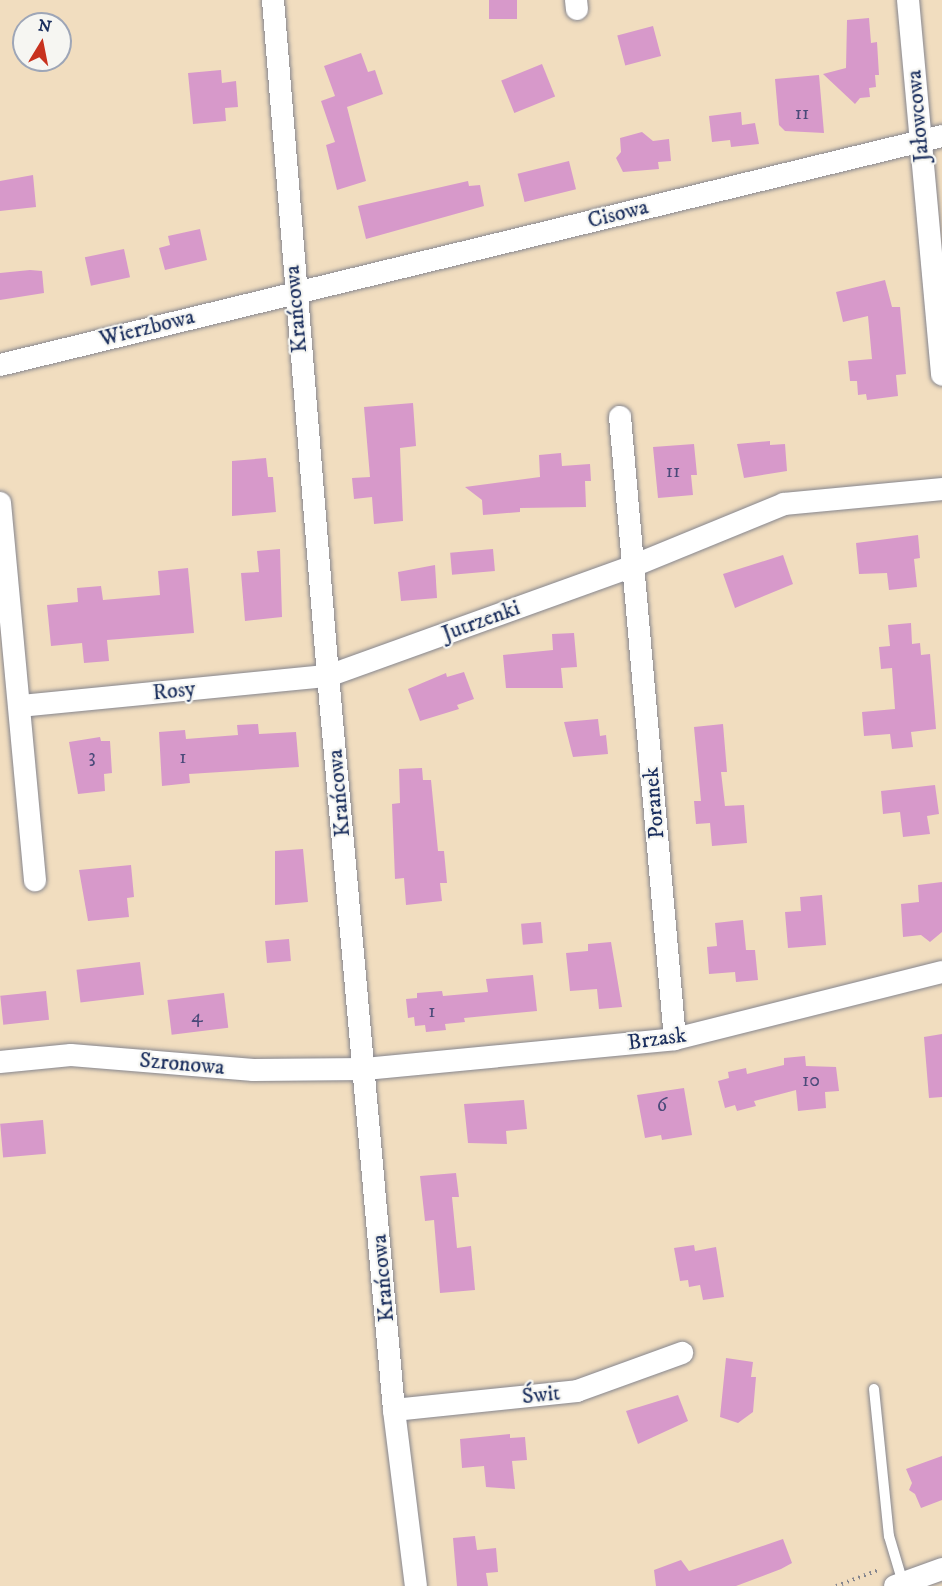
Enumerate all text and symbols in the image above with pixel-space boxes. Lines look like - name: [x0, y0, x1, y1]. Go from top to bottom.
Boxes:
- north arrow: [12, 12, 72, 72]
- text: N: [37, 15, 53, 37]
- street label: Jałowcowa: [901, 69, 935, 163]
- house number: 11: [795, 101, 809, 125]
- street label: Cisowa: [585, 194, 651, 234]
- street label: Krańcowa: [279, 264, 313, 354]
- street label: Wierzbowa: [97, 303, 197, 353]
- house number: 11: [666, 459, 680, 483]
- street label: Jutrzenki: [438, 595, 524, 647]
- street label: Rosy: [151, 676, 197, 706]
- house number: 3: [88, 744, 96, 768]
- house number: 1: [179, 745, 187, 769]
- street label: Krańcowa: [322, 748, 356, 838]
- street label: Poranek: [638, 766, 670, 840]
- house number: 1: [428, 999, 436, 1023]
- house number: 4: [191, 1004, 203, 1028]
- street label: Brzask: [626, 1022, 688, 1056]
- street label: Szronowa: [138, 1047, 226, 1081]
- house number: 10: [802, 1068, 820, 1092]
- house number: 6: [657, 1093, 667, 1117]
- street label: Krańcowa: [366, 1233, 400, 1323]
- street label: Świt: [521, 1380, 561, 1410]

